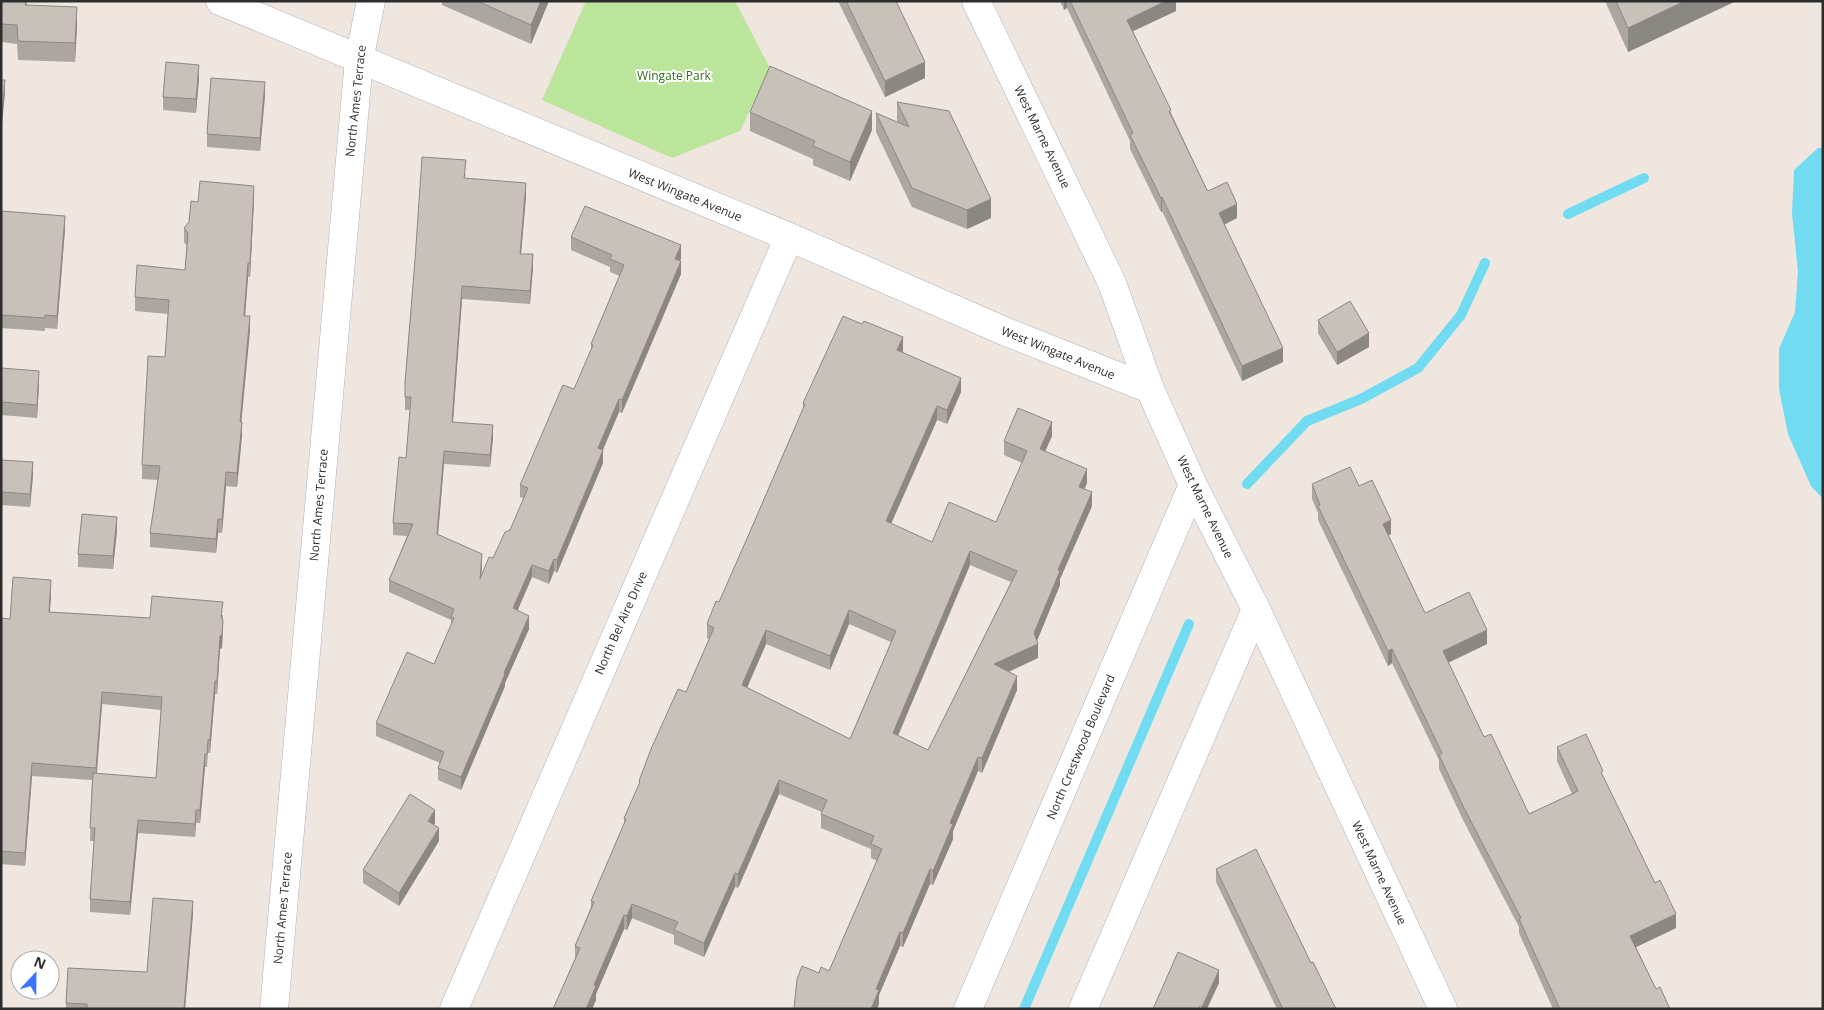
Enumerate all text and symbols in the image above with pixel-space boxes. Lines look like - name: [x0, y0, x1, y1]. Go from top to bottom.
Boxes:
- street label: North Ames Terrace: [341, 44, 370, 158]
- park label: Wingate Park: [637, 67, 712, 84]
- street label: West Marne Avenue: [1010, 83, 1075, 191]
- street label: West Wingate Avenue: [626, 164, 745, 225]
- street label: West Wingate Avenue: [999, 322, 1118, 383]
- street label: North Ames Terrace: [305, 448, 332, 562]
- street label: West Marne Avenue: [1173, 453, 1238, 561]
- street label: North Bel Aire Drive: [590, 568, 651, 677]
- street label: North Crestwood Boulevard: [1042, 672, 1119, 822]
- street label: West Marne Avenue: [1348, 818, 1411, 927]
- street label: North Ames Terrace: [269, 851, 296, 965]
- north arrow: [10, 950, 60, 1000]
- text: N: [31, 952, 49, 973]

